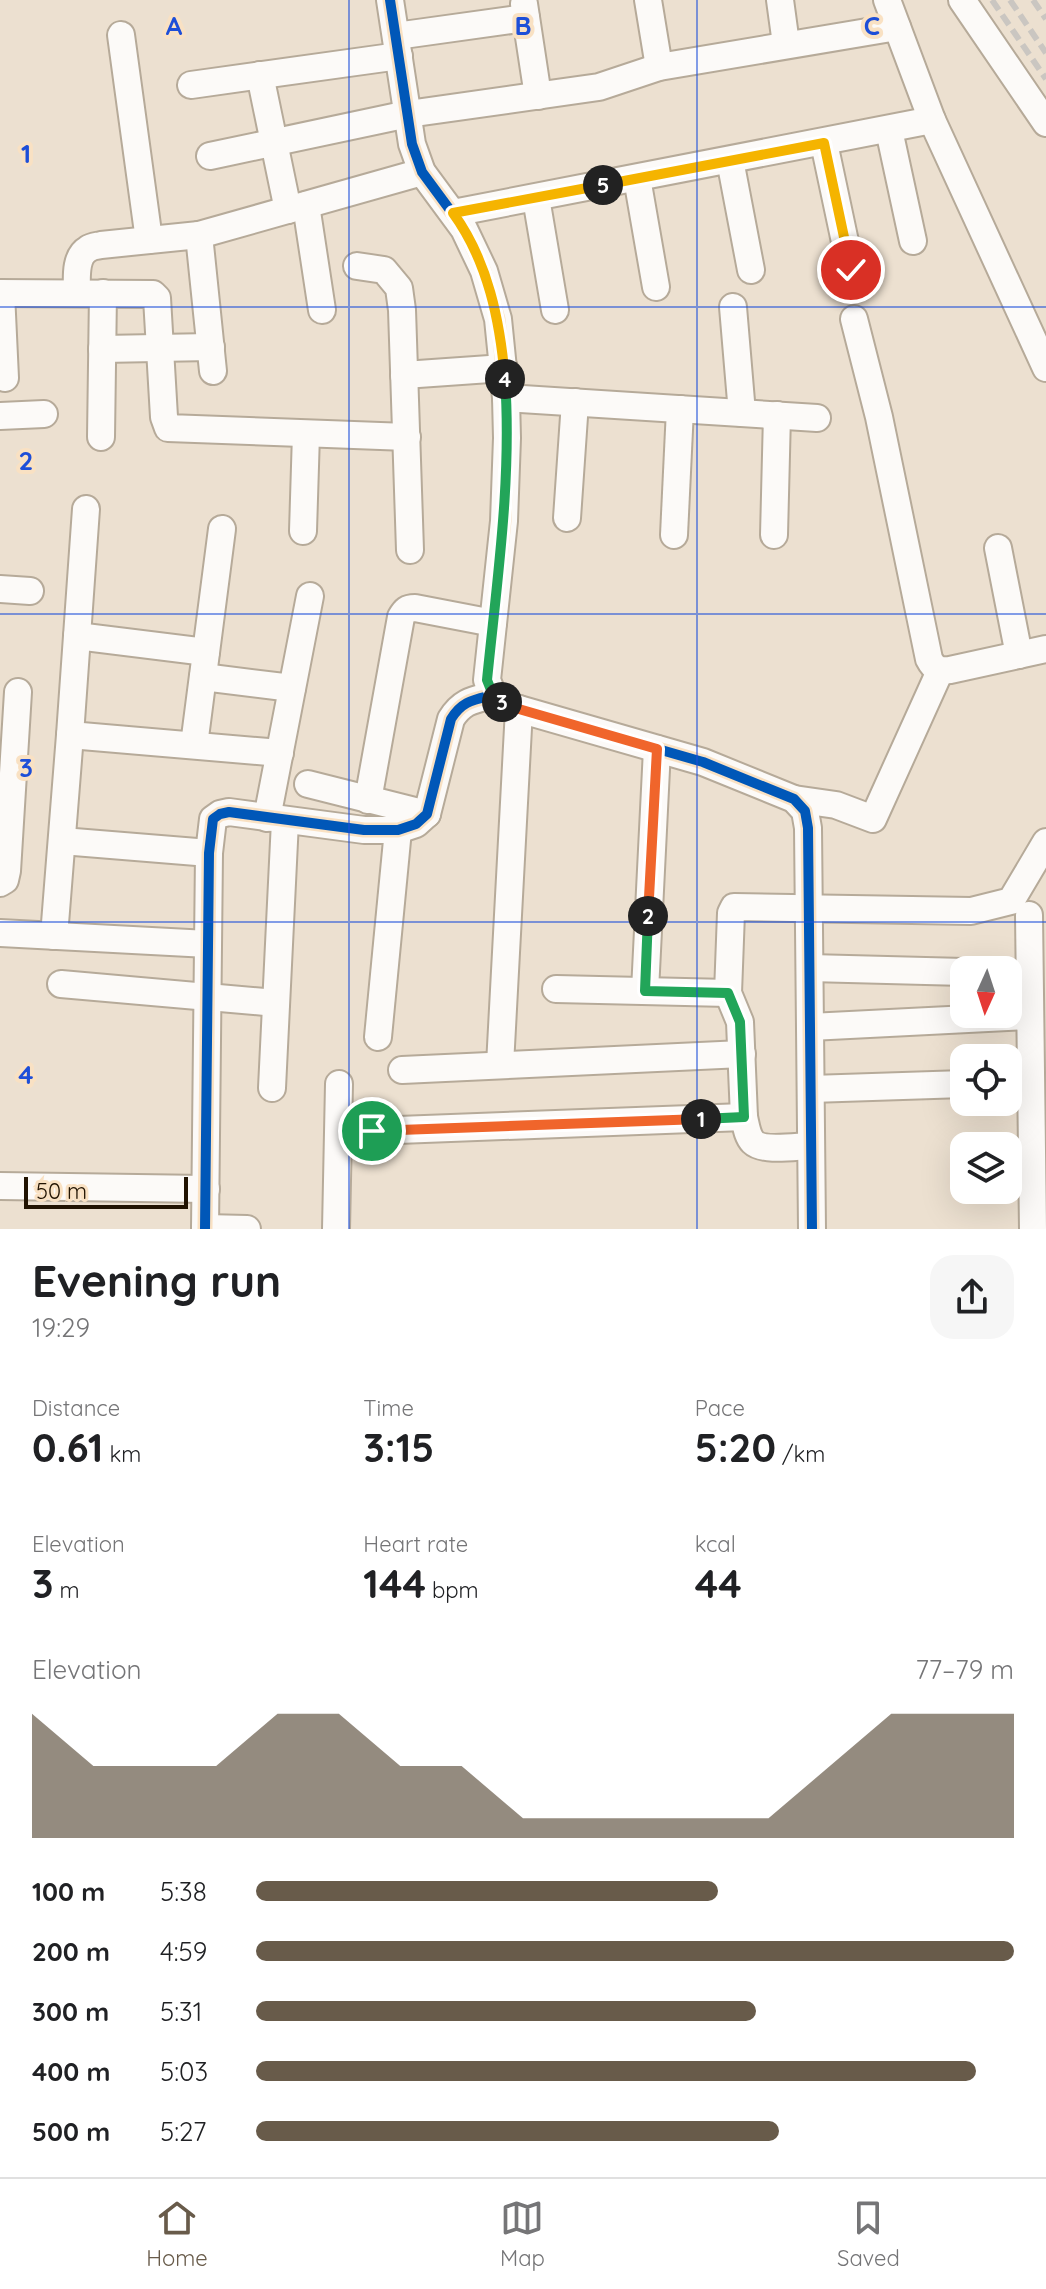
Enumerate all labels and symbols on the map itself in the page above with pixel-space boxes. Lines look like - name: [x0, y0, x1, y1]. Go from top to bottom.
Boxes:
- text: A: [166, 9, 183, 42]
- text: B: [514, 9, 532, 42]
- text: C: [864, 9, 880, 42]
- text: 1: [21, 137, 31, 170]
- pin: 5: [583, 165, 623, 205]
- pin: [817, 236, 885, 304]
- pin: 4: [485, 359, 525, 399]
- text: 2: [19, 444, 33, 477]
- pin: 3: [482, 682, 522, 722]
- text: 3: [19, 751, 33, 784]
- pin: 2: [628, 896, 668, 936]
- north arrow: [950, 956, 1022, 1028]
- text: 4: [18, 1058, 34, 1091]
- pin: [338, 1097, 406, 1165]
- pin: 1: [681, 1099, 721, 1139]
- scale bar: [24, 1173, 188, 1209]

